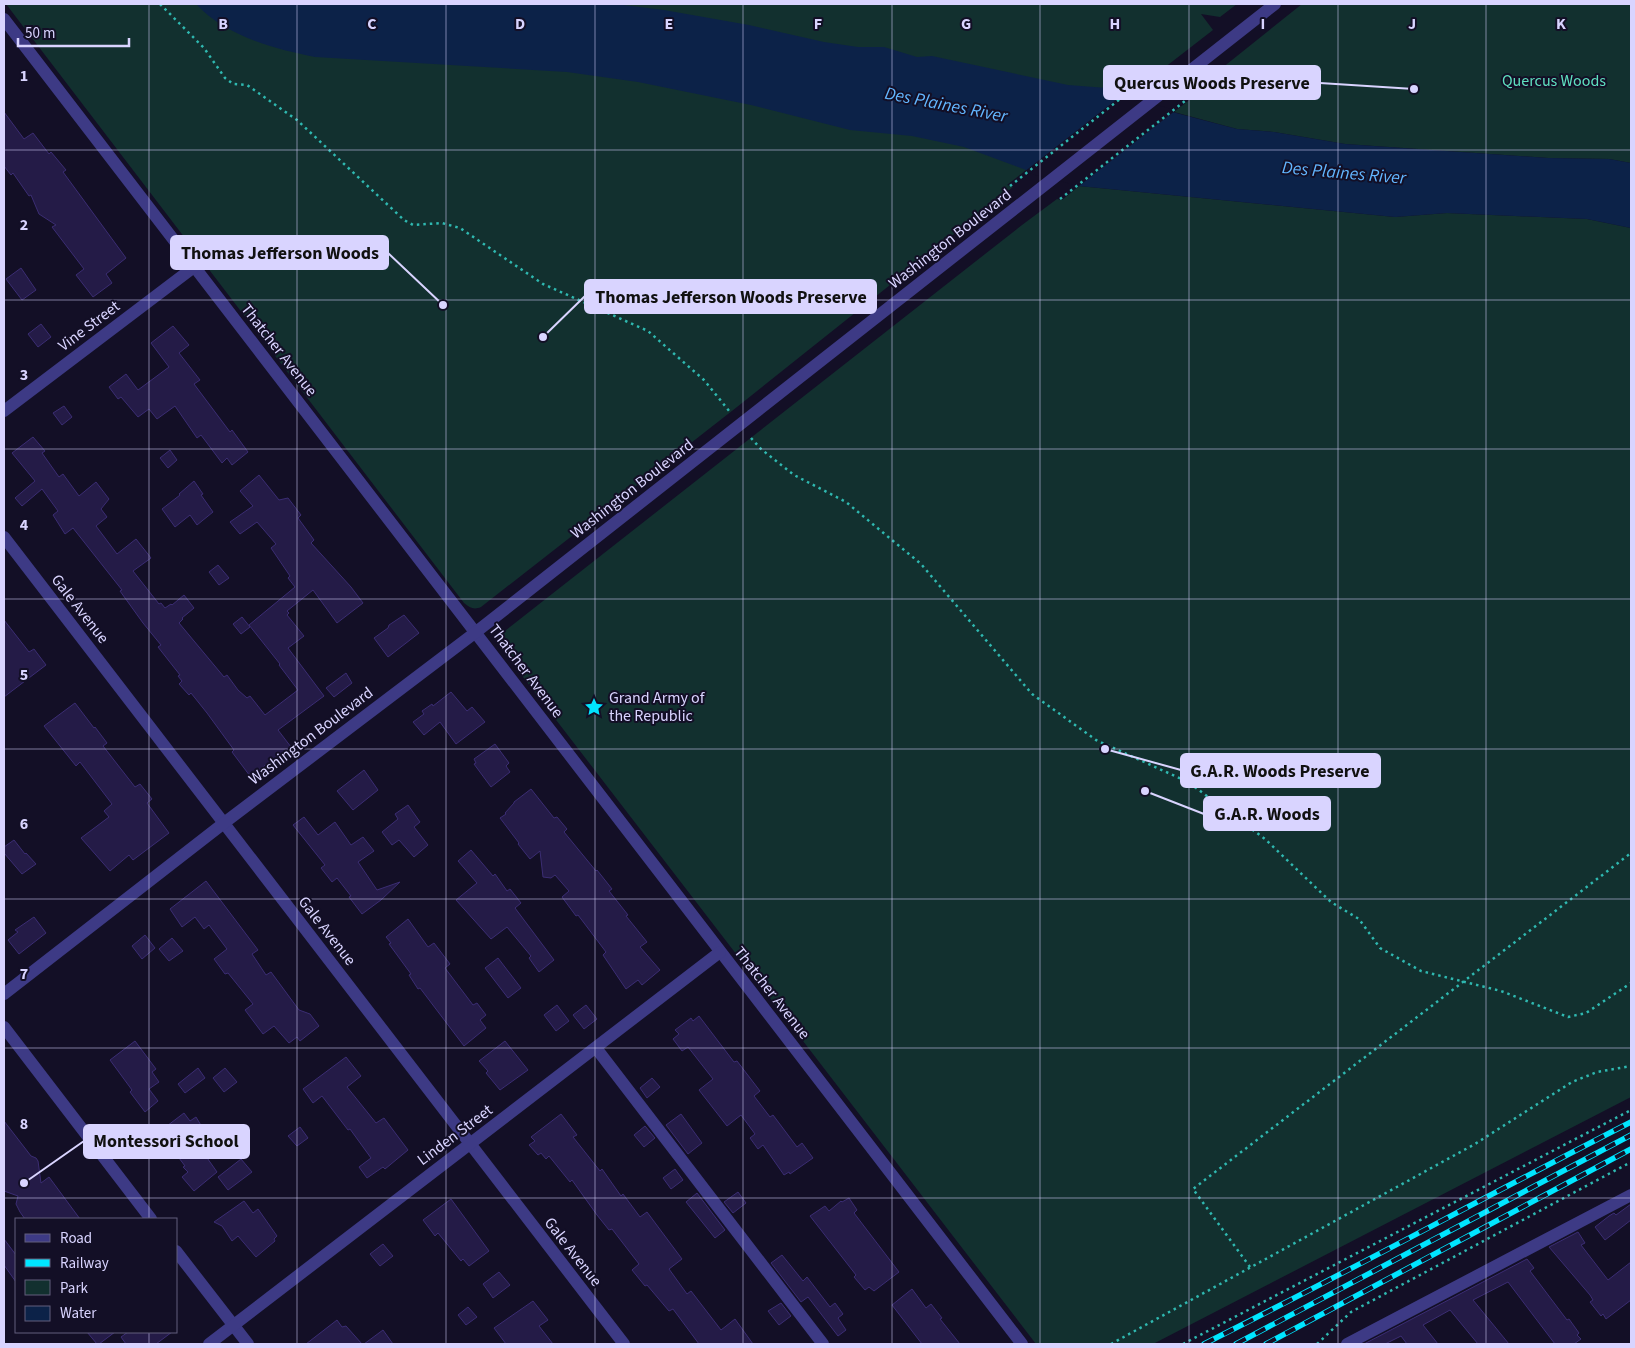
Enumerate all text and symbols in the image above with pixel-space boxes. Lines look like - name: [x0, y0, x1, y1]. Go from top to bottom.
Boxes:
- text: B: [218, 13, 228, 35]
- text: C: [367, 13, 377, 35]
- text: D: [515, 13, 525, 35]
- text: E: [665, 13, 673, 35]
- text: F: [814, 13, 822, 35]
- text: G: [961, 13, 971, 35]
- text: H: [1110, 13, 1120, 35]
- text: I: [1261, 13, 1265, 35]
- text: J: [1408, 13, 1416, 35]
- text: K: [1556, 13, 1566, 35]
- scale bar: [18, 15, 129, 47]
- text: 50 m: [25, 23, 55, 44]
- text: 1: [20, 65, 28, 87]
- callout: Quercus Woods Preserve: [1104, 66, 1320, 99]
- park label: Quercus Woods: [1502, 70, 1606, 92]
- text: Quercus Woods Preserve: [1114, 71, 1310, 96]
- water label: Des Plaines River: [883, 81, 1010, 129]
- water label: Des Plaines River: [1281, 155, 1408, 191]
- street label: Washington Boulevard: [884, 184, 1016, 294]
- text: 2: [20, 214, 28, 236]
- callout: Thomas Jefferson Woods: [171, 236, 388, 269]
- text: Thomas Jefferson Woods: [181, 241, 379, 266]
- callout: Thomas Jefferson Woods Preserve: [585, 280, 876, 313]
- text: Thomas Jefferson Woods Preserve: [595, 285, 867, 310]
- street label: Vine Street: [54, 295, 125, 356]
- street label: Thatcher Avenue: [236, 299, 322, 401]
- text: 3: [20, 364, 28, 386]
- street label: Washington Boulevard: [566, 434, 698, 544]
- text: 4: [20, 514, 29, 536]
- street label: Gale Avenue: [46, 570, 114, 648]
- street label: Thatcher Avenue: [483, 620, 569, 723]
- text: 5: [20, 664, 28, 686]
- street label: Washington Boulevard: [244, 682, 378, 790]
- place label: Grand Army of the Republic: [609, 687, 706, 727]
- place icon: Grand Army of the Republic: [583, 696, 605, 718]
- callout: G.A.R. Woods Preserve: [1181, 754, 1380, 787]
- text: G.A.R. Woods Preserve: [1190, 759, 1370, 784]
- callout: G.A.R. Woods: [1204, 797, 1330, 830]
- text: G.A.R. Woods: [1214, 802, 1320, 827]
- text: 6: [20, 813, 28, 835]
- street label: Gale Avenue: [293, 892, 361, 970]
- street label: Thatcher Avenue: [729, 942, 815, 1044]
- text: 7: [20, 963, 28, 985]
- street label: Linden Street: [413, 1099, 498, 1171]
- text: 8: [20, 1113, 28, 1135]
- callout: Montessori School: [84, 1125, 249, 1158]
- text: Montessori School: [93, 1129, 239, 1154]
- street label: Gale Avenue: [539, 1213, 607, 1291]
- legend: [15, 1218, 178, 1333]
- text: Road: [60, 1228, 92, 1249]
- text: Railway: [60, 1253, 109, 1274]
- text: Park: [60, 1278, 89, 1299]
- text: Water: [60, 1303, 97, 1324]

